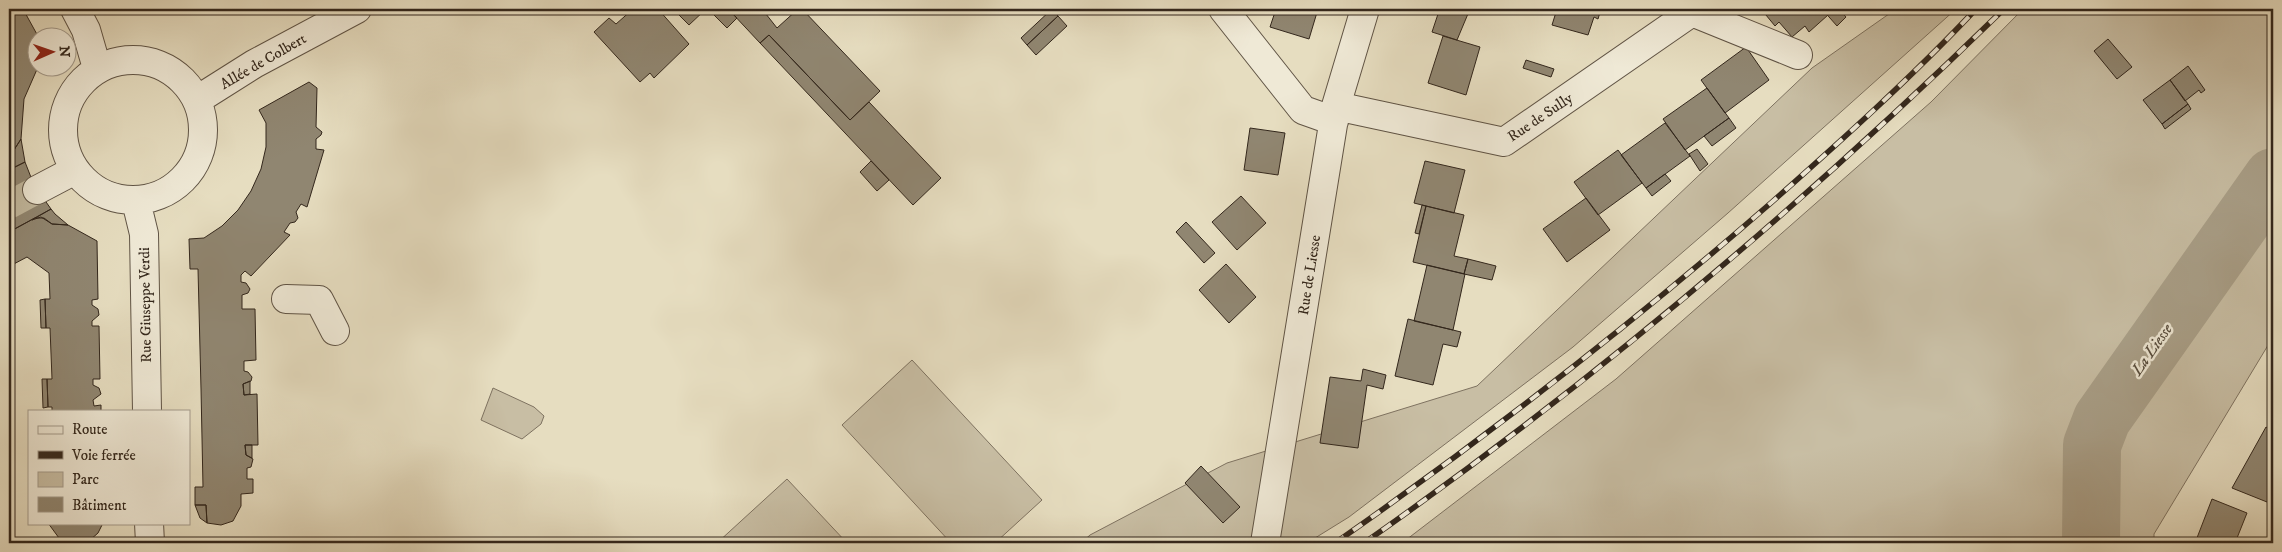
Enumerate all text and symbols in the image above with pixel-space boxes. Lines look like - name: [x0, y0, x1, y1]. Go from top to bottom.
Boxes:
- north arrow: [28, 28, 78, 78]
- street label: Allée de Colbert: [217, 29, 310, 94]
- text: N: [55, 46, 73, 58]
- street label: Rue de Sully: [1504, 88, 1577, 146]
- street label: Rue de Liesse: [1294, 234, 1325, 316]
- street label: Rue Giuseppe Verdi: [135, 247, 156, 363]
- water label: La Liesse: [2126, 319, 2177, 380]
- legend: [28, 410, 190, 524]
- text: Route: [72, 420, 107, 439]
- text: Voie ferrée: [71, 446, 136, 465]
- text: Parc: [72, 470, 100, 489]
- text: Bâtiment: [72, 496, 127, 515]

